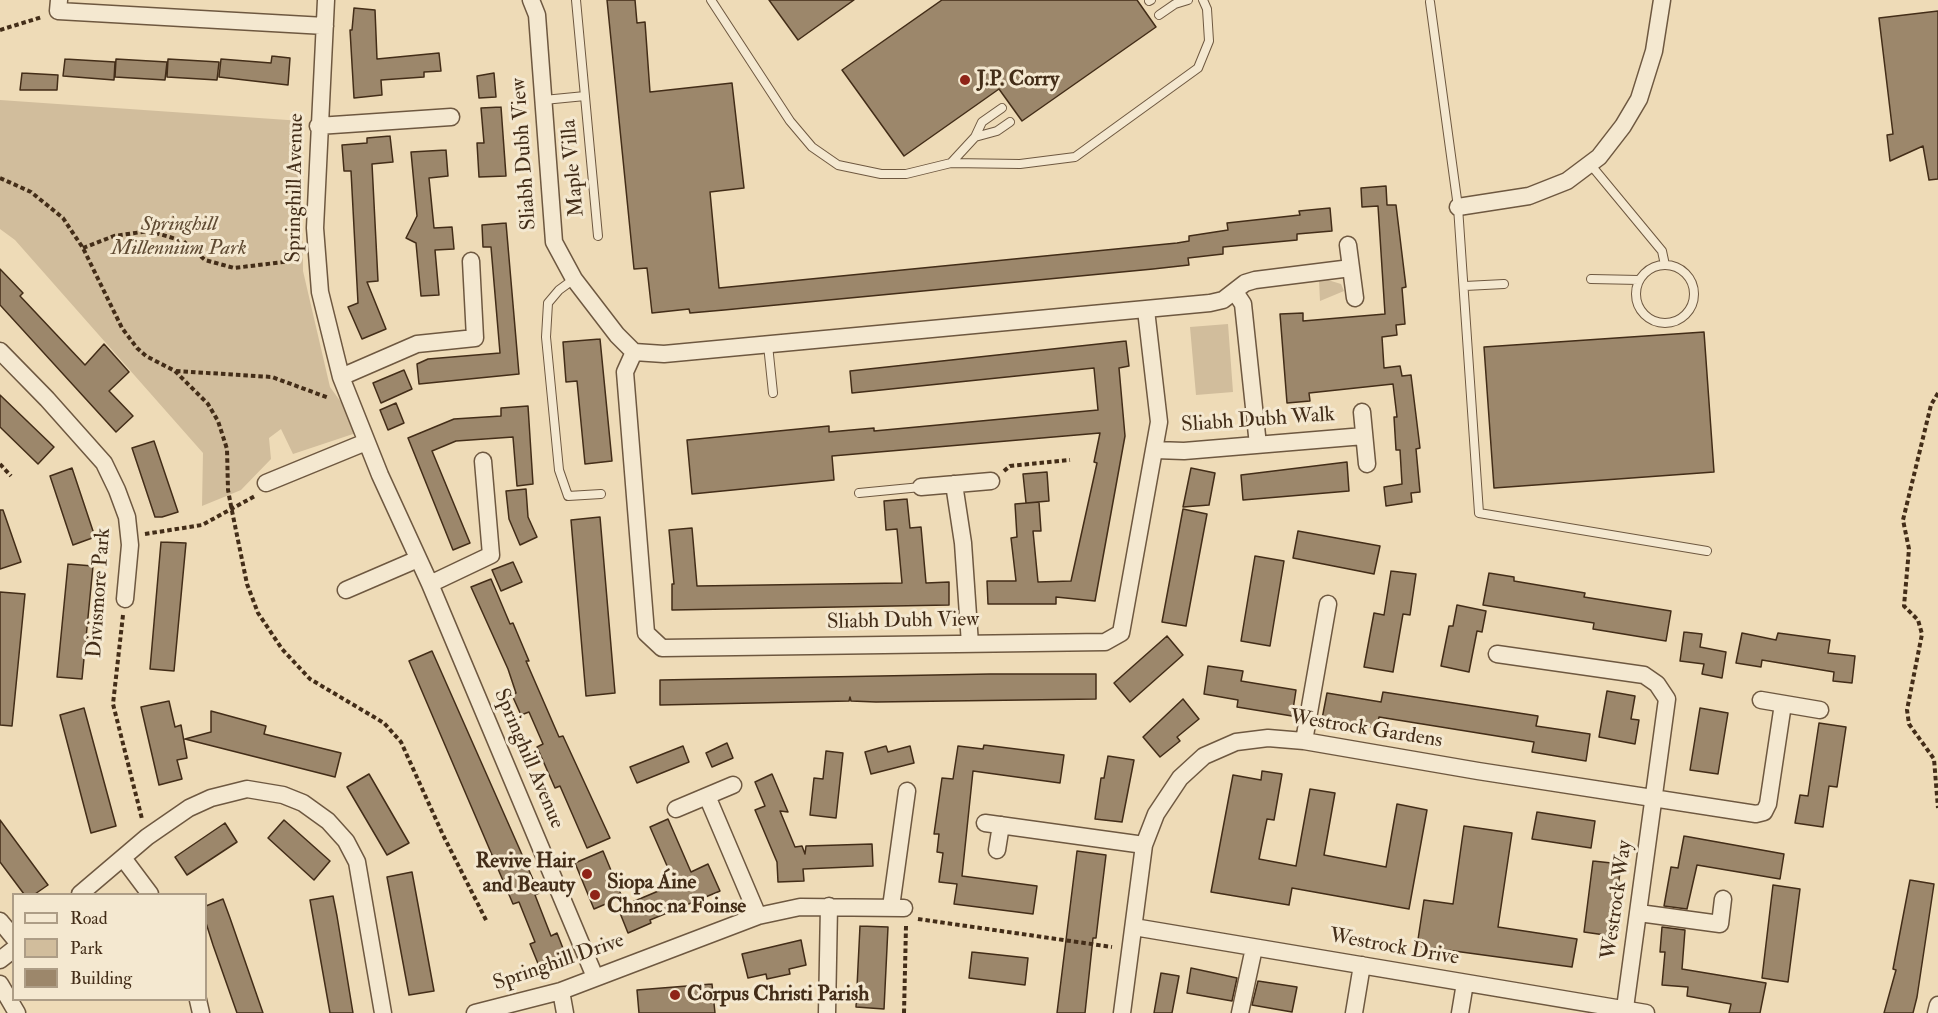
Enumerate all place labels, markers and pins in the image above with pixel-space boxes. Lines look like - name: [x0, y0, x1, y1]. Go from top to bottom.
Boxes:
- place label: J.P. Corry: [977, 67, 1059, 93]
- marker: J.P. Corry: [958, 73, 972, 87]
- place label: Revive Hair and Beauty: [475, 849, 575, 899]
- marker: Revive Hair and Beauty: [580, 867, 594, 881]
- place label: Siopa Áine Chnoc na Foinse: [607, 870, 746, 920]
- marker: Siopa Áine Chnoc na Foinse: [588, 888, 602, 902]
- place label: Corpus Christi Parish: [687, 982, 869, 1008]
- marker: Corpus Christi Parish: [668, 988, 682, 1002]

